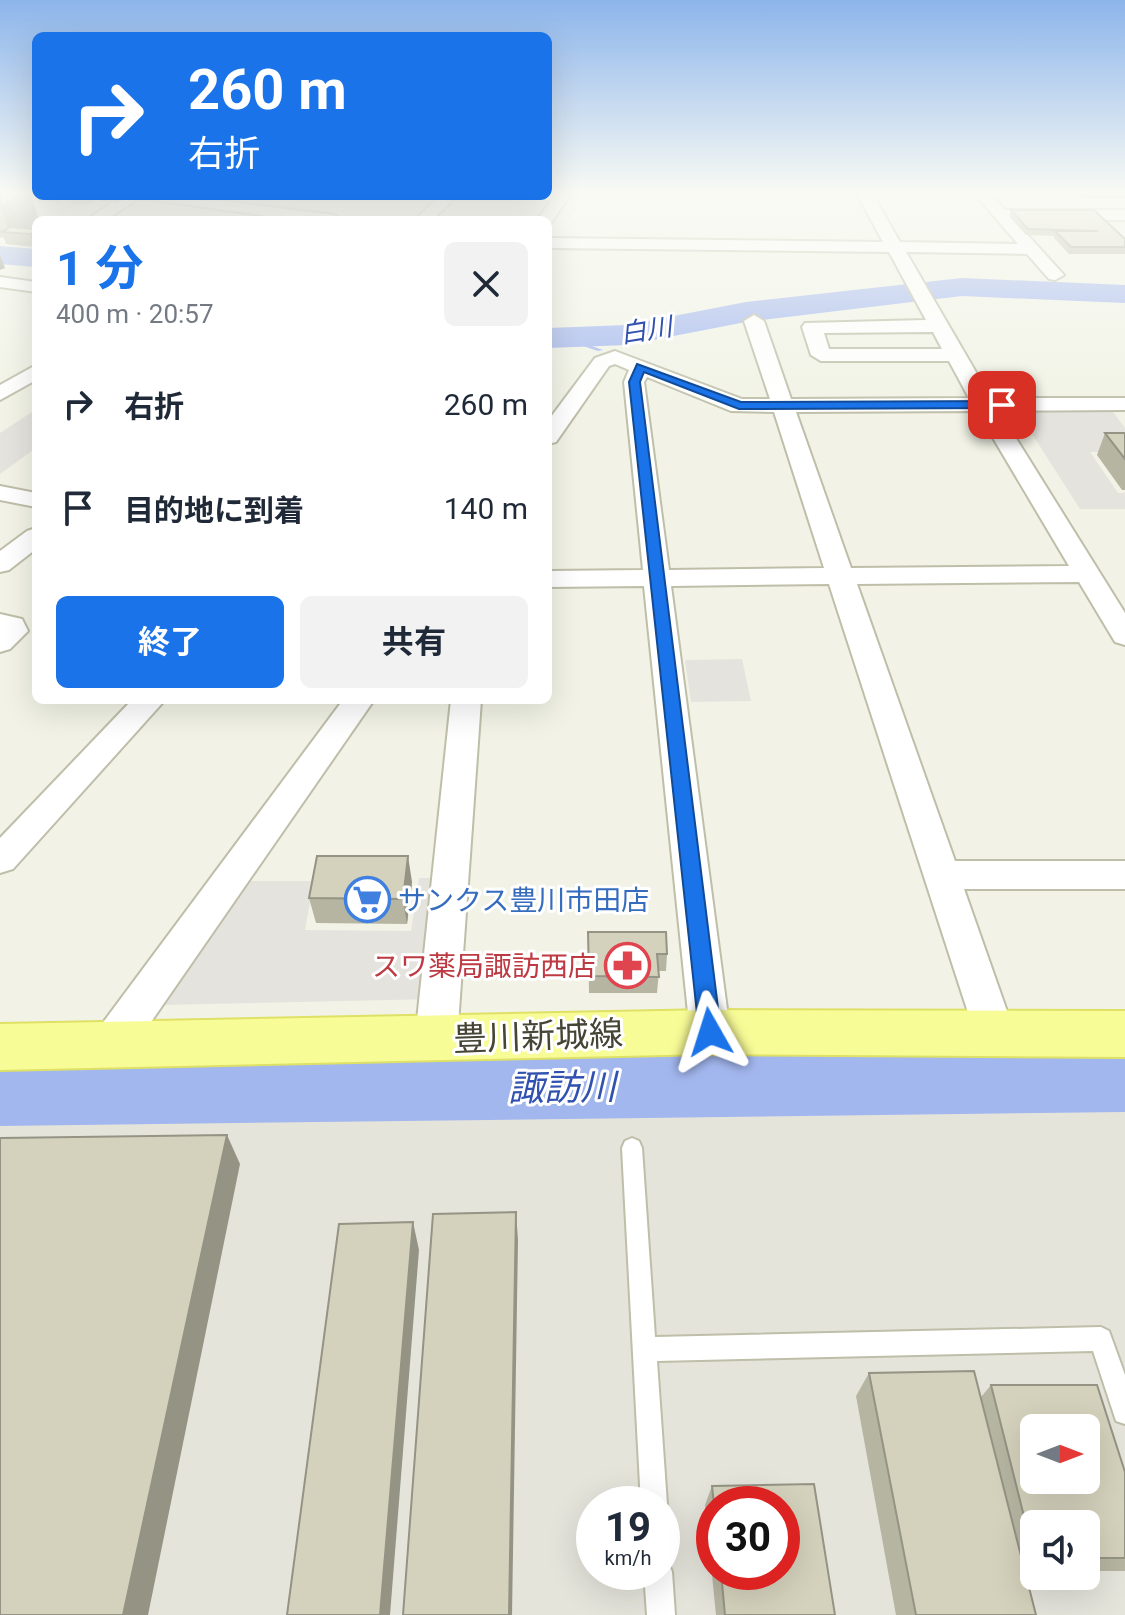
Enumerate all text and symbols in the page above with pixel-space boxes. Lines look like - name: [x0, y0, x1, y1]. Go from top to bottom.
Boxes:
- text: 260 m: [188, 57, 347, 123]
- icon: right: [56, 64, 160, 168]
- text: 右折: [188, 133, 260, 175]
- text: 1 分: [56, 240, 143, 297]
- button: close: [444, 242, 528, 326]
- text: 400 m · 20:57: [56, 299, 214, 329]
- water label: 白川: [618, 311, 677, 349]
- pin: [968, 371, 1036, 439]
- icon: right: [56, 382, 100, 426]
- icon: arrive: [980, 383, 1024, 427]
- text: 260 m: [444, 387, 528, 422]
- text: 右折: [124, 389, 184, 424]
- icon: arrive: [56, 486, 100, 530]
- text: 140 m: [444, 491, 528, 526]
- text: 目的地に到着: [124, 493, 304, 528]
- button: 終了: [56, 596, 284, 688]
- button: 共有: [300, 596, 528, 688]
- supermarket icon: サンクス豊川市田店: [343, 876, 391, 924]
- place label: サンクス豊川市田店: [398, 884, 649, 917]
- pharmacy icon: スワ薬局諏訪西店: [603, 942, 651, 990]
- place label: スワ薬局諏訪西店: [372, 950, 596, 983]
- position arrow: [668, 990, 752, 1074]
- street label: 豊川新城線: [452, 1013, 624, 1059]
- water label: 諏訪川: [508, 1066, 620, 1110]
- north arrow: [1020, 1414, 1100, 1494]
- map controls: [1020, 1414, 1100, 1590]
- speed limit sign: 30: [696, 1486, 800, 1590]
- text: 19: [605, 1504, 651, 1551]
- button: sound: [1020, 1510, 1100, 1590]
- text: km/h: [605, 1546, 651, 1570]

